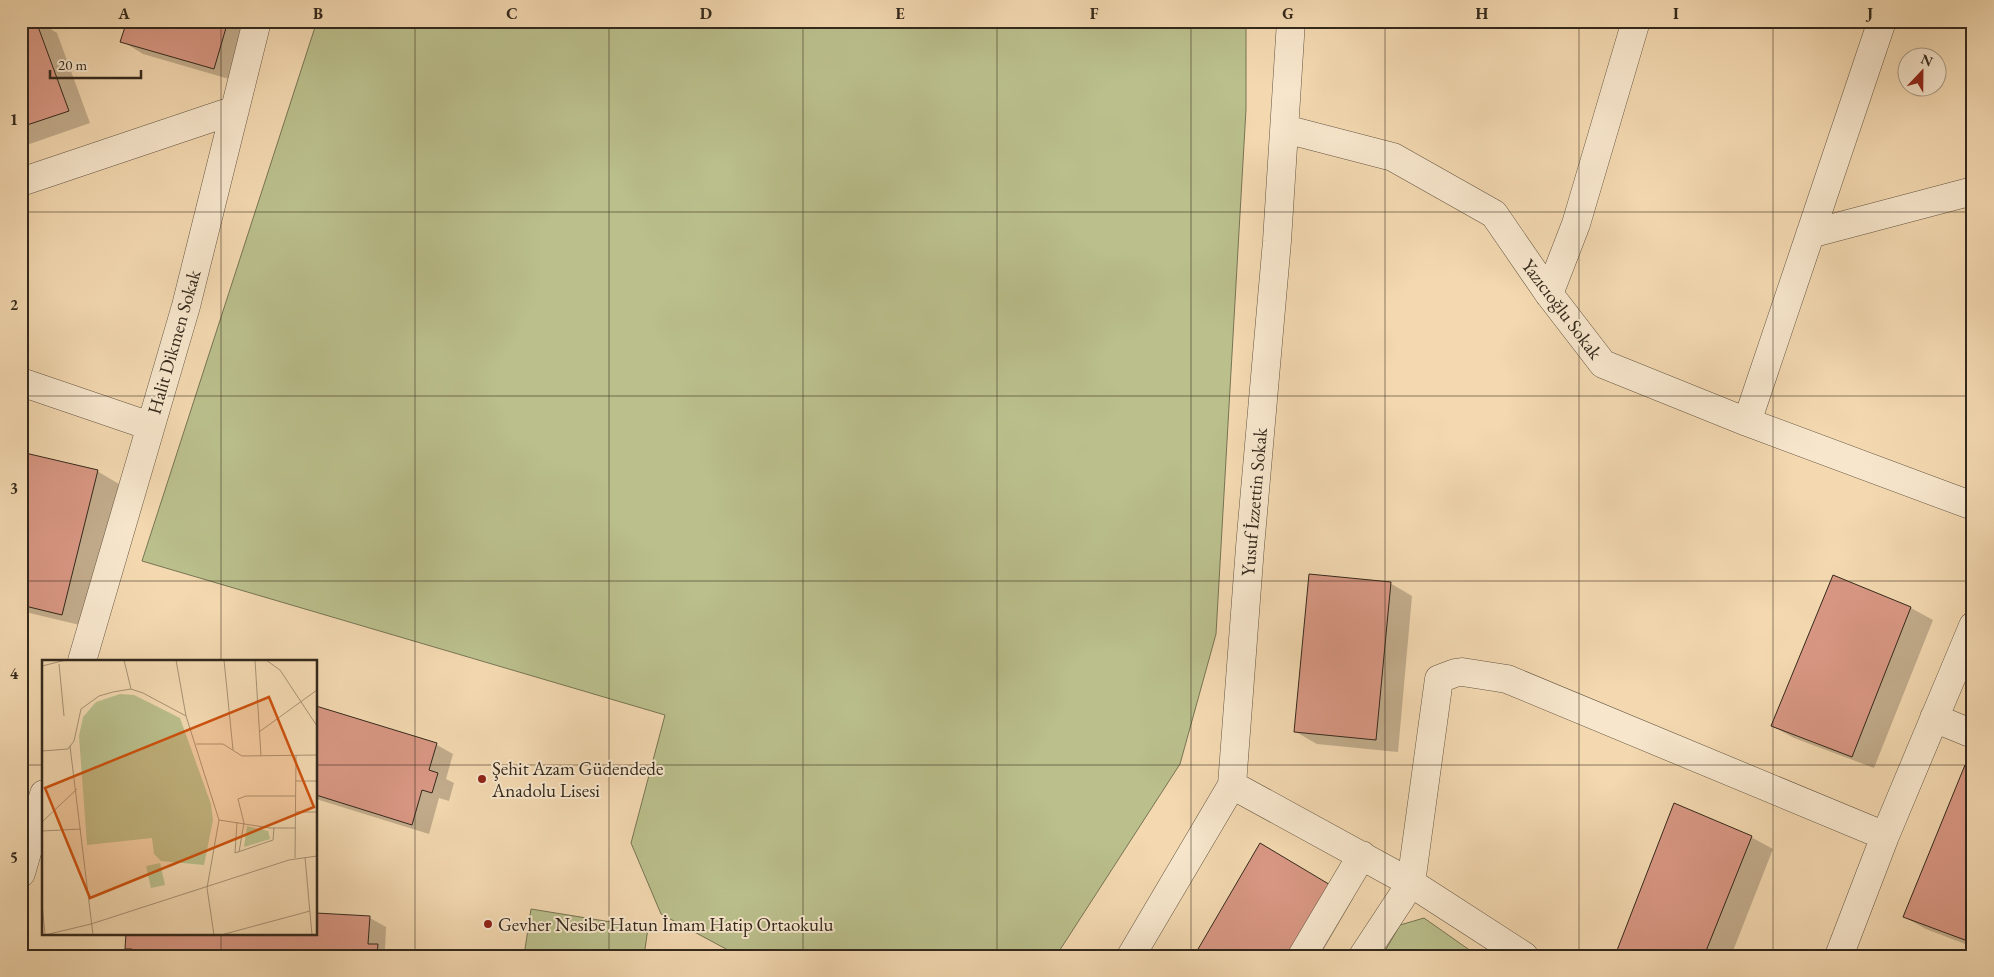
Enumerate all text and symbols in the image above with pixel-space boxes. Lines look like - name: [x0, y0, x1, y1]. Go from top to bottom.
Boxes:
- text: A: [117, 3, 130, 24]
- text: B: [313, 3, 323, 24]
- text: C: [506, 3, 518, 24]
- text: D: [700, 3, 712, 24]
- text: E: [895, 3, 905, 24]
- text: F: [1090, 3, 1099, 24]
- text: G: [1282, 3, 1294, 24]
- text: H: [1476, 3, 1489, 24]
- text: I: [1673, 3, 1679, 24]
- text: J: [1865, 3, 1873, 24]
- scale bar: [50, 48, 141, 80]
- north arrow: [1896, 48, 1946, 98]
- text: N: [1918, 49, 1936, 71]
- text: 20 m: [58, 55, 87, 74]
- text: 1: [10, 109, 18, 130]
- street label: Yazıcıoğlu Sokak: [1516, 254, 1609, 365]
- street label: Halit Dikmen Sokak: [141, 266, 207, 417]
- text: 2: [10, 294, 19, 315]
- street label: Yusuf İzzettin Sokak: [1235, 426, 1273, 577]
- text: 3: [10, 478, 18, 499]
- inset map: [42, 660, 318, 934]
- text: 4: [10, 663, 19, 684]
- place label: Şehit Azam Güdendede Anadolu Lisesi: [491, 756, 663, 803]
- marker: Şehit Azam Güdendede Anadolu Lisesi: [476, 773, 488, 785]
- text: 5: [10, 847, 18, 868]
- place label: Gevher Nesibe Hatun İmam Hatip Ortaokulu: [498, 912, 834, 937]
- marker: Gevher Nesibe Hatun İmam Hatip Ortaokulu: [482, 918, 494, 930]

